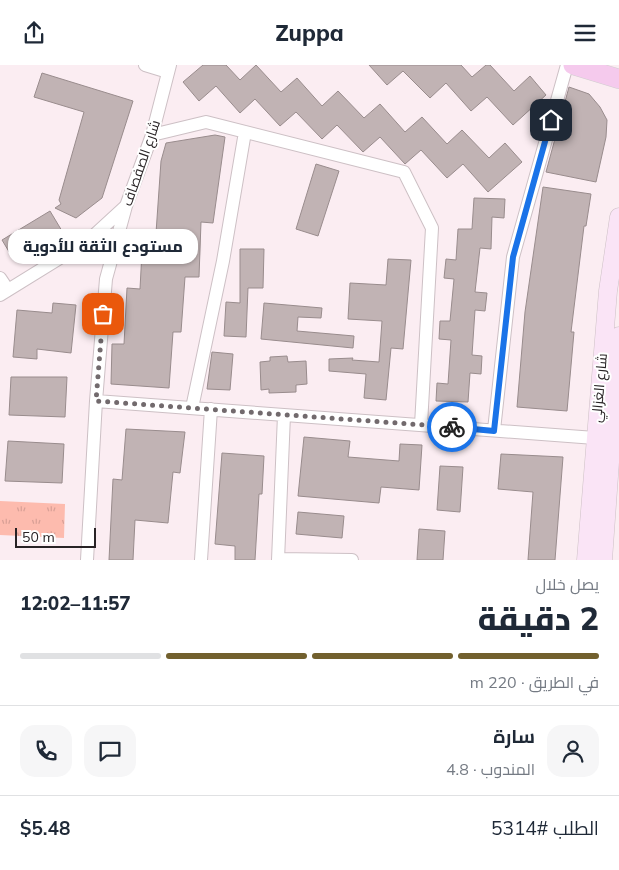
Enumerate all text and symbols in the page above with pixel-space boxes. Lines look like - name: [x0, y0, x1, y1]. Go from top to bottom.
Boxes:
- icon: share: [20, 19, 48, 47]
- text: Zuppa: [275, 19, 344, 47]
- icon: menu: [571, 19, 599, 47]
- pin: [530, 99, 572, 141]
- icon: home: [537, 106, 565, 134]
- street label: شارع الصفصاف: [118, 118, 164, 208]
- callout: مستودع الثقة للأدوية: [8, 229, 198, 264]
- text: مستودع الثقة للأدوية: [23, 236, 183, 256]
- pin: [82, 293, 124, 335]
- icon: bag: [89, 300, 117, 328]
- street label: شارع الغزالي: [587, 353, 614, 424]
- courier: [427, 402, 477, 452]
- icon: bike: [438, 413, 466, 441]
- scale bar: [15, 525, 96, 548]
- text: 50 m: [22, 528, 55, 546]
- text: يصل خلال: [535, 574, 599, 594]
- text: 11:57–12:02: [20, 591, 131, 615]
- text: 2 دقيقة: [478, 598, 599, 638]
- text: في الطريق · 220 m: [470, 672, 599, 692]
- text: سارة: [493, 724, 535, 748]
- button: phone: [20, 725, 72, 777]
- button: chat: [84, 725, 136, 777]
- button: person: [547, 725, 599, 777]
- text: المندوب · 4.8: [446, 759, 535, 779]
- text: $5.48: [20, 816, 70, 840]
- text: الطلب #5314: [491, 816, 599, 840]

